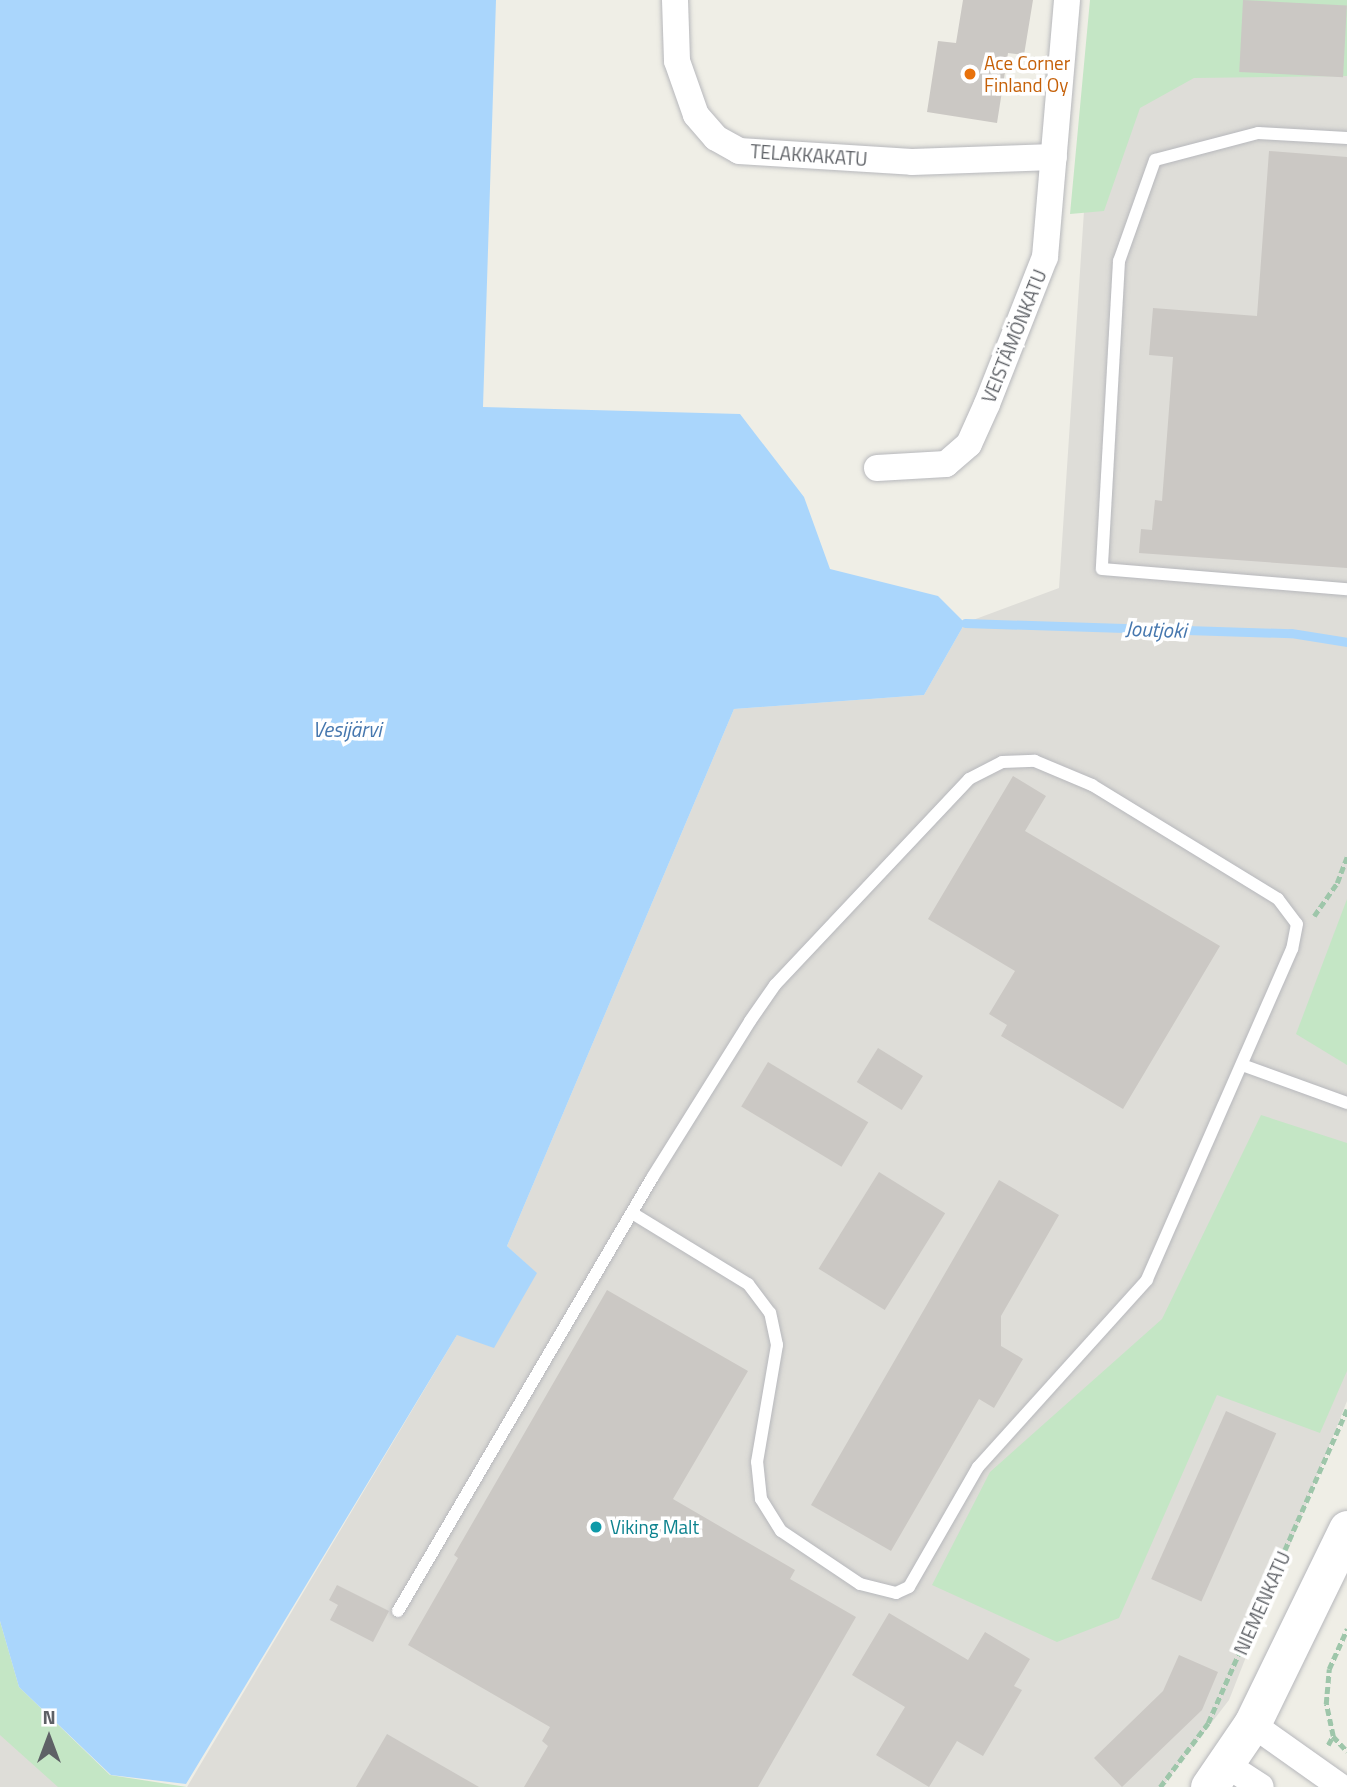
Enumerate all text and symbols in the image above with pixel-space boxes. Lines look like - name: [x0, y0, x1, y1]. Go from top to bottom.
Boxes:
- place label: Ace Corner Finland Oy: [984, 52, 1070, 96]
- marker: Ace Corner Finland Oy: [962, 66, 978, 82]
- street label: TELAKKAKATU: [750, 140, 868, 170]
- street label: VEISTÄMÖNKATU: [977, 266, 1051, 406]
- water label: Joutjoki: [1125, 615, 1187, 643]
- water label: Vesijärvi: [312, 716, 382, 742]
- place label: Viking Malt: [610, 1516, 699, 1538]
- marker: Viking Malt: [588, 1519, 604, 1535]
- street label: NIEMENKATU: [1229, 1548, 1295, 1658]
- text: N: [42, 1702, 56, 1731]
- north arrow: [14, 1703, 84, 1773]

